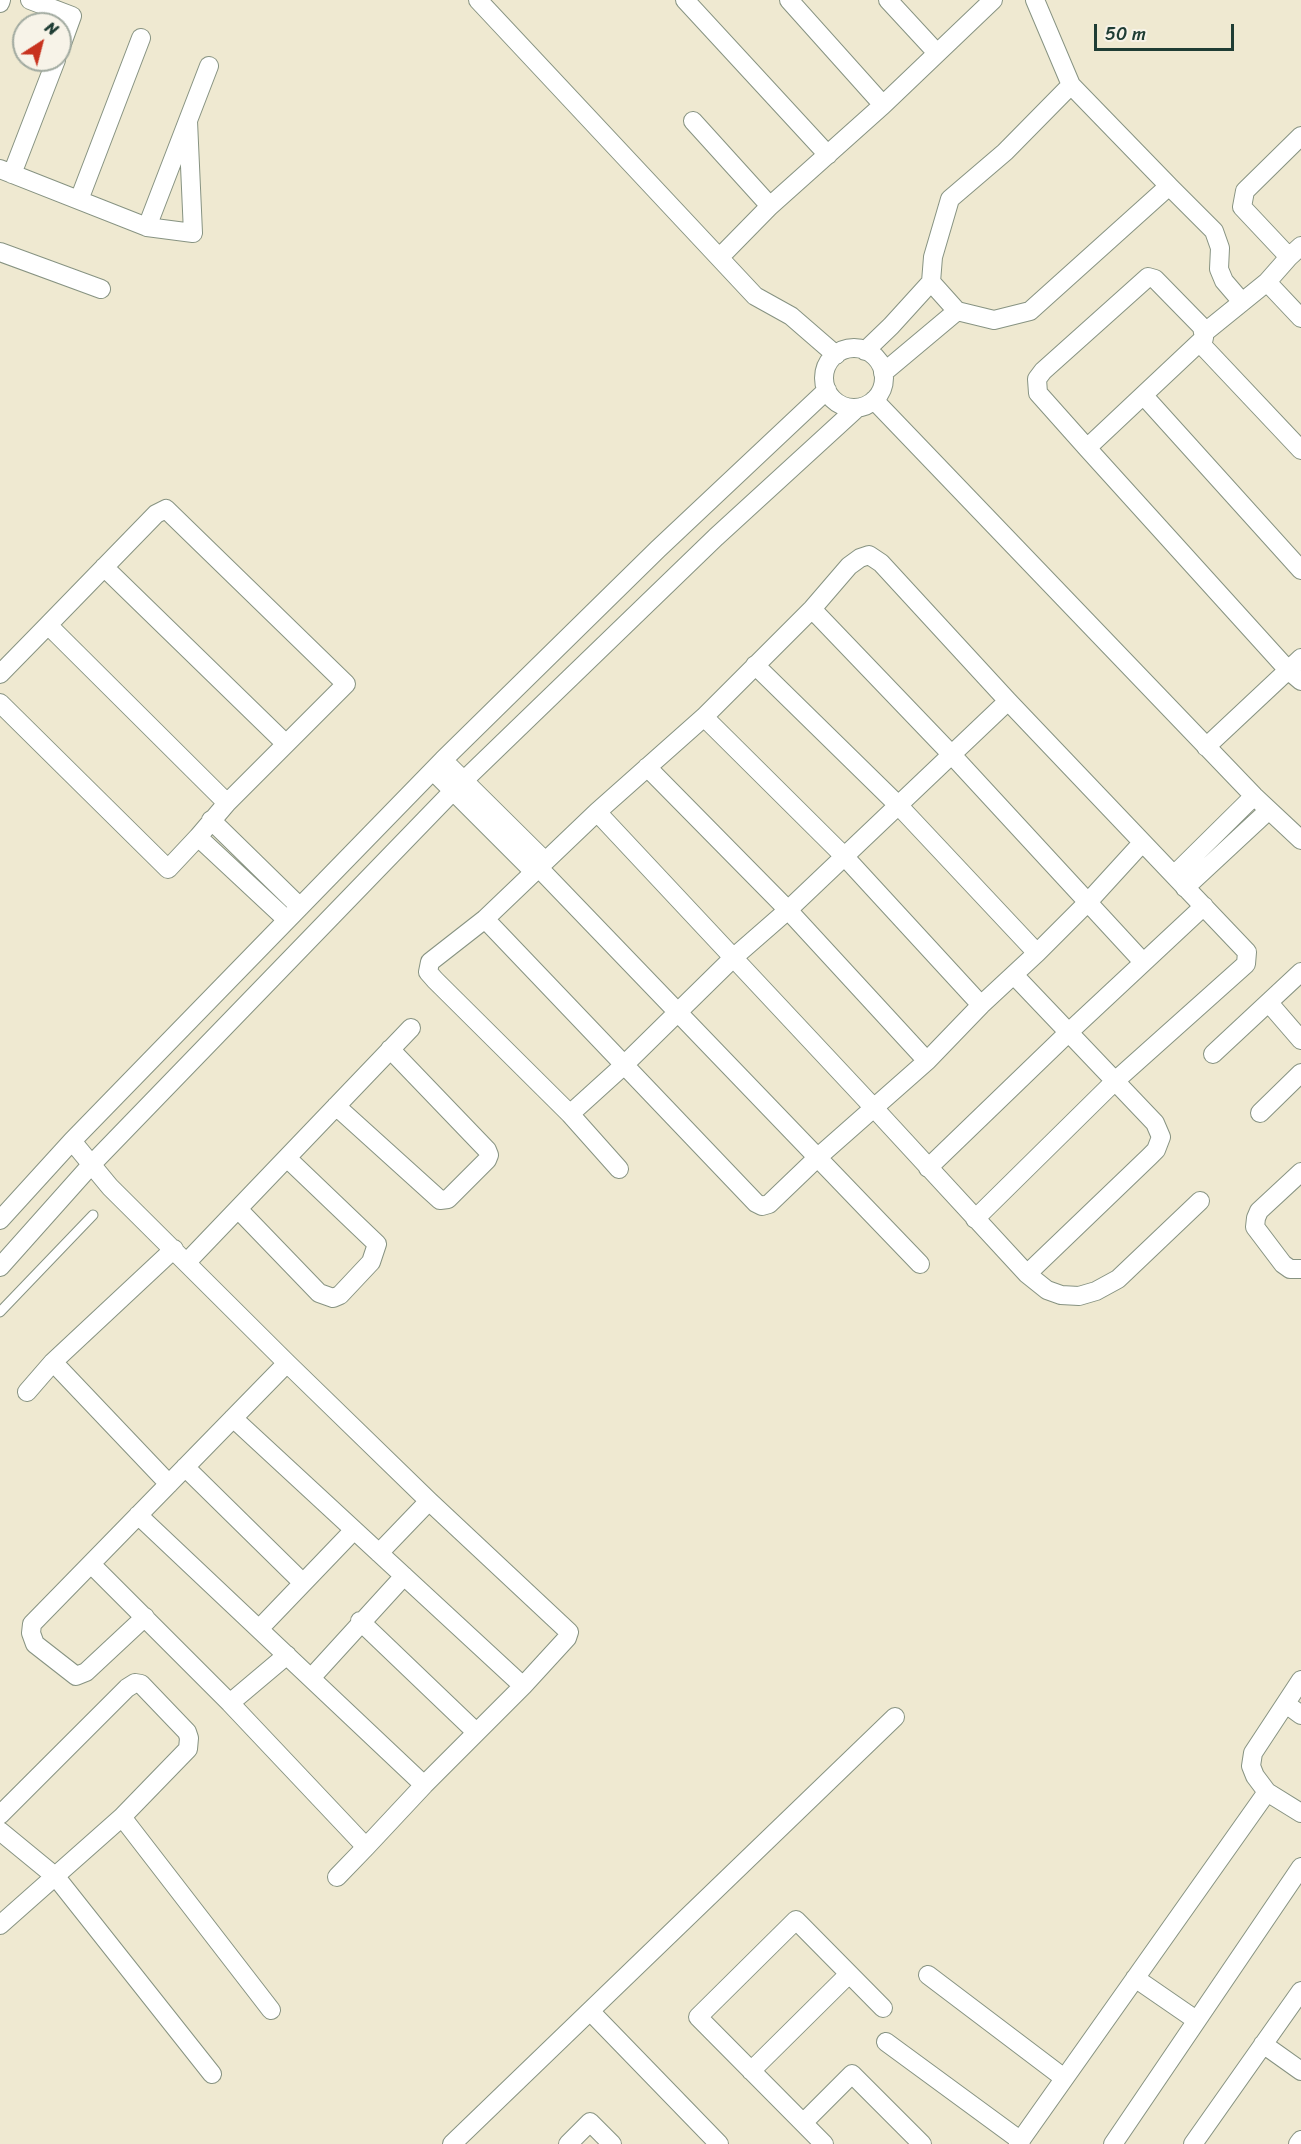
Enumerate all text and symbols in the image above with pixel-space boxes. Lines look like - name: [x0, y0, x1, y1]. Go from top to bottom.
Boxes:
- north arrow: [12, 12, 72, 72]
- scale bar: [1097, 12, 1236, 50]
- text: N: [39, 14, 65, 44]
- text: 50 m: [1105, 18, 1146, 50]

